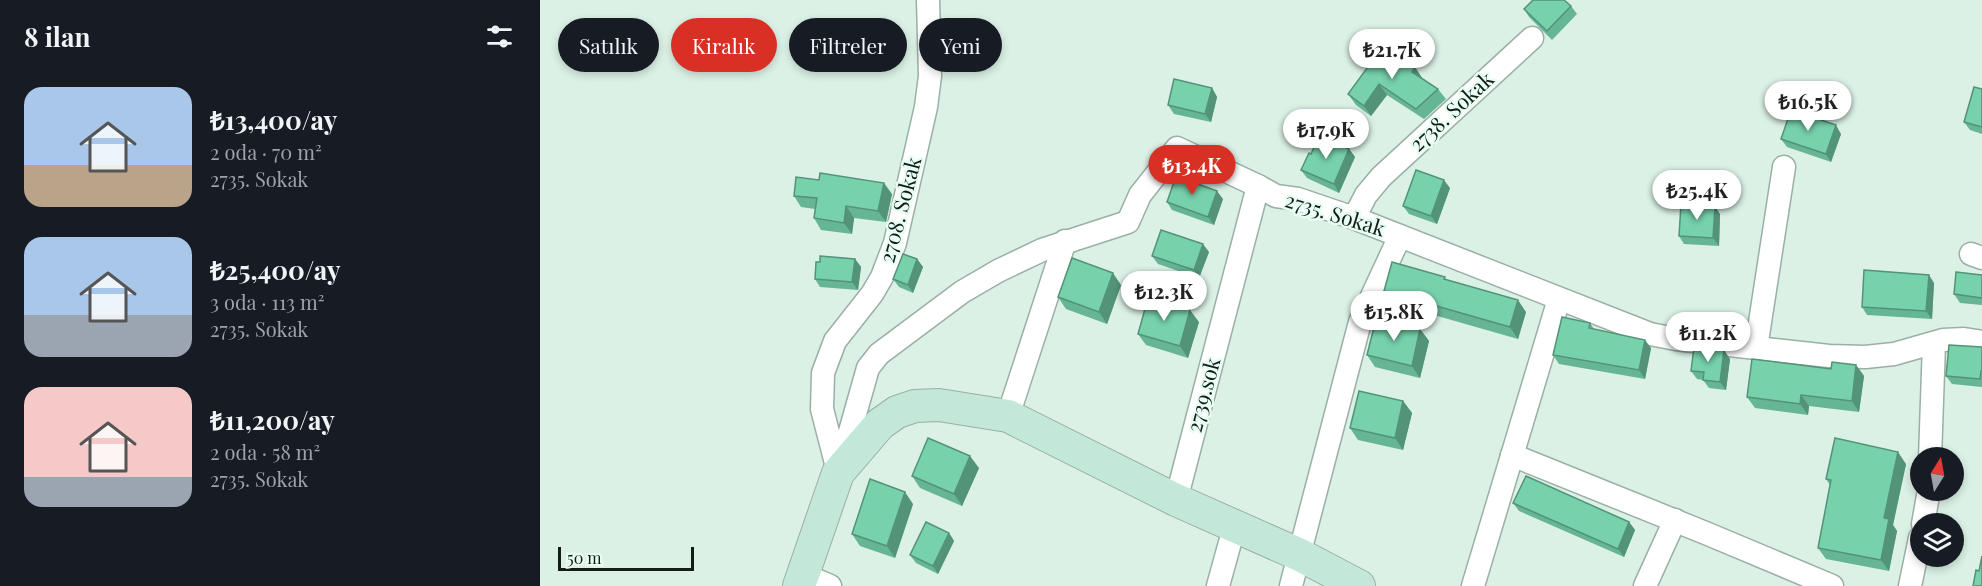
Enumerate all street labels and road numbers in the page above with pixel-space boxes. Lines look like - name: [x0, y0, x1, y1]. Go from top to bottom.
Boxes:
- street label: 2738. Sokak: [1403, 64, 1499, 157]
- street label: 2708. Sokak: [871, 153, 927, 266]
- street label: 2735. Sokak: [1282, 185, 1389, 242]
- street label: 2739.sok: [1179, 354, 1226, 435]

